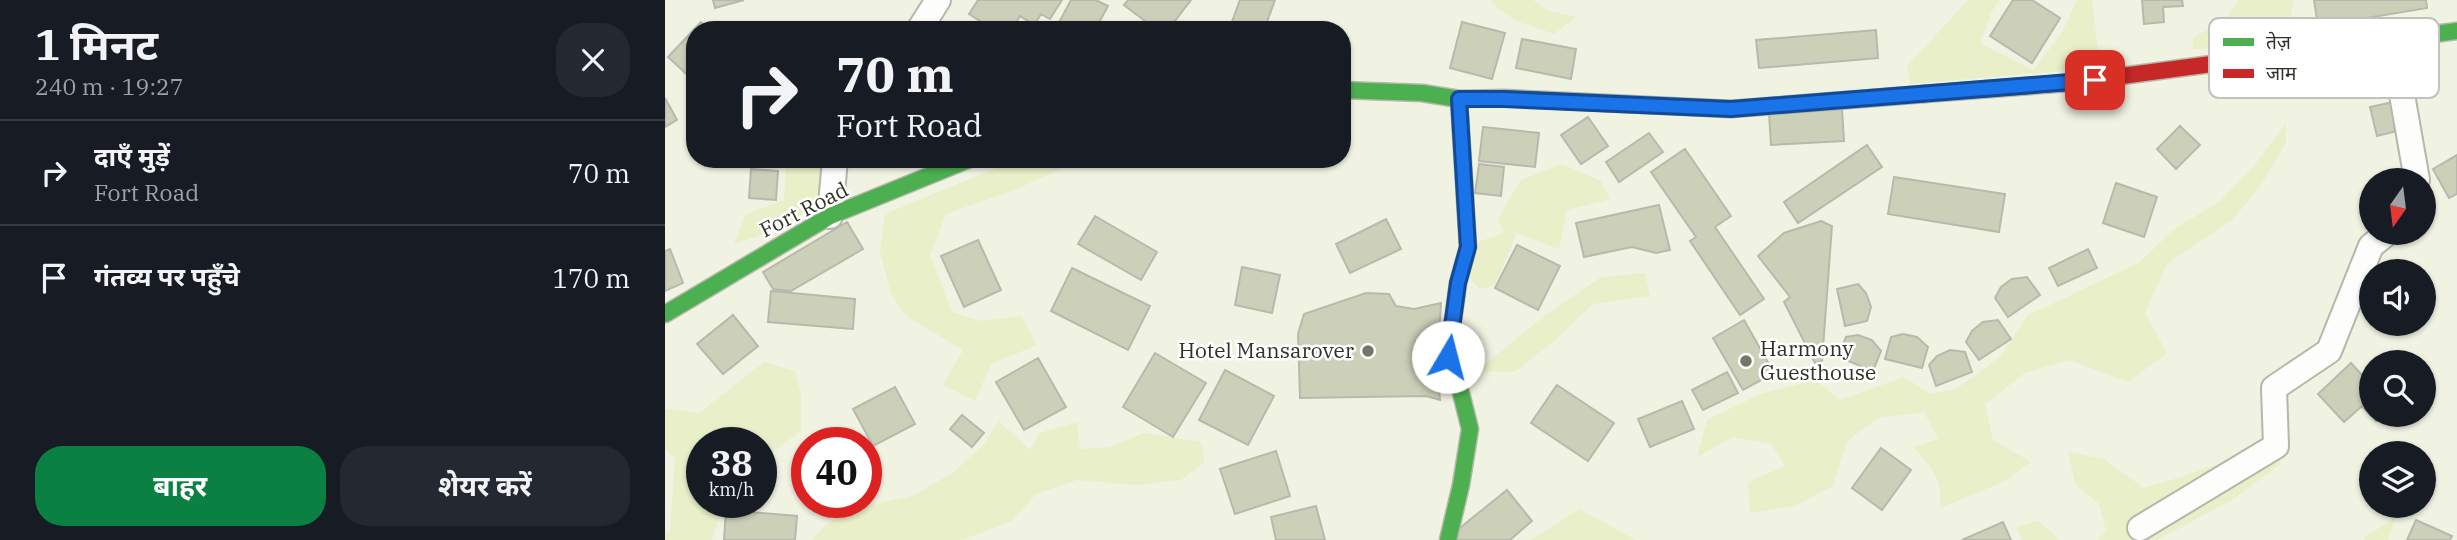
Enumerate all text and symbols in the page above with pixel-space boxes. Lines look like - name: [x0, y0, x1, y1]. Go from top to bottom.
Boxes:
- text: 1 मिनट: [35, 17, 158, 72]
- legend: [2209, 18, 2439, 98]
- button: close: [556, 23, 630, 97]
- text: तेज़: [2266, 30, 2292, 54]
- text: 70 m: [836, 42, 954, 105]
- icon: right: [721, 49, 812, 140]
- pin: [2065, 50, 2125, 110]
- icon: arrive: [2076, 61, 2114, 99]
- text: जाम: [2266, 61, 2297, 85]
- text: 240 m · 19:27: [35, 71, 184, 101]
- text: Fort Road: [836, 104, 982, 146]
- text: दाएँ मुड़ें: [94, 139, 170, 173]
- icon: right: [35, 154, 73, 192]
- text: 70 m: [568, 156, 630, 190]
- north arrow: [2359, 168, 2436, 245]
- map controls: [2359, 168, 2436, 518]
- street label: Fort Road: [754, 175, 853, 243]
- text: Fort Road: [94, 177, 199, 207]
- icon: arrive: [35, 259, 73, 297]
- text: गंतव्य पर पहुँचे: [94, 259, 240, 293]
- button: sound: [2359, 259, 2436, 336]
- text: 170 m: [552, 261, 630, 295]
- position arrow: [1411, 320, 1485, 394]
- place label: Harmony Guesthouse: [1760, 334, 1876, 386]
- place label: Hotel Mansarover: [1178, 336, 1355, 364]
- marker: Hotel Mansarover: [1360, 343, 1376, 359]
- button: search: [2359, 350, 2436, 427]
- marker: Harmony Guesthouse: [1738, 353, 1754, 369]
- speed limit sign: 40: [791, 427, 882, 518]
- text: 38: [710, 440, 753, 486]
- button: layers: [2359, 441, 2436, 518]
- button: बाहर: [35, 446, 326, 526]
- button: शेयर करें: [340, 446, 630, 526]
- text: km/h: [709, 478, 754, 501]

